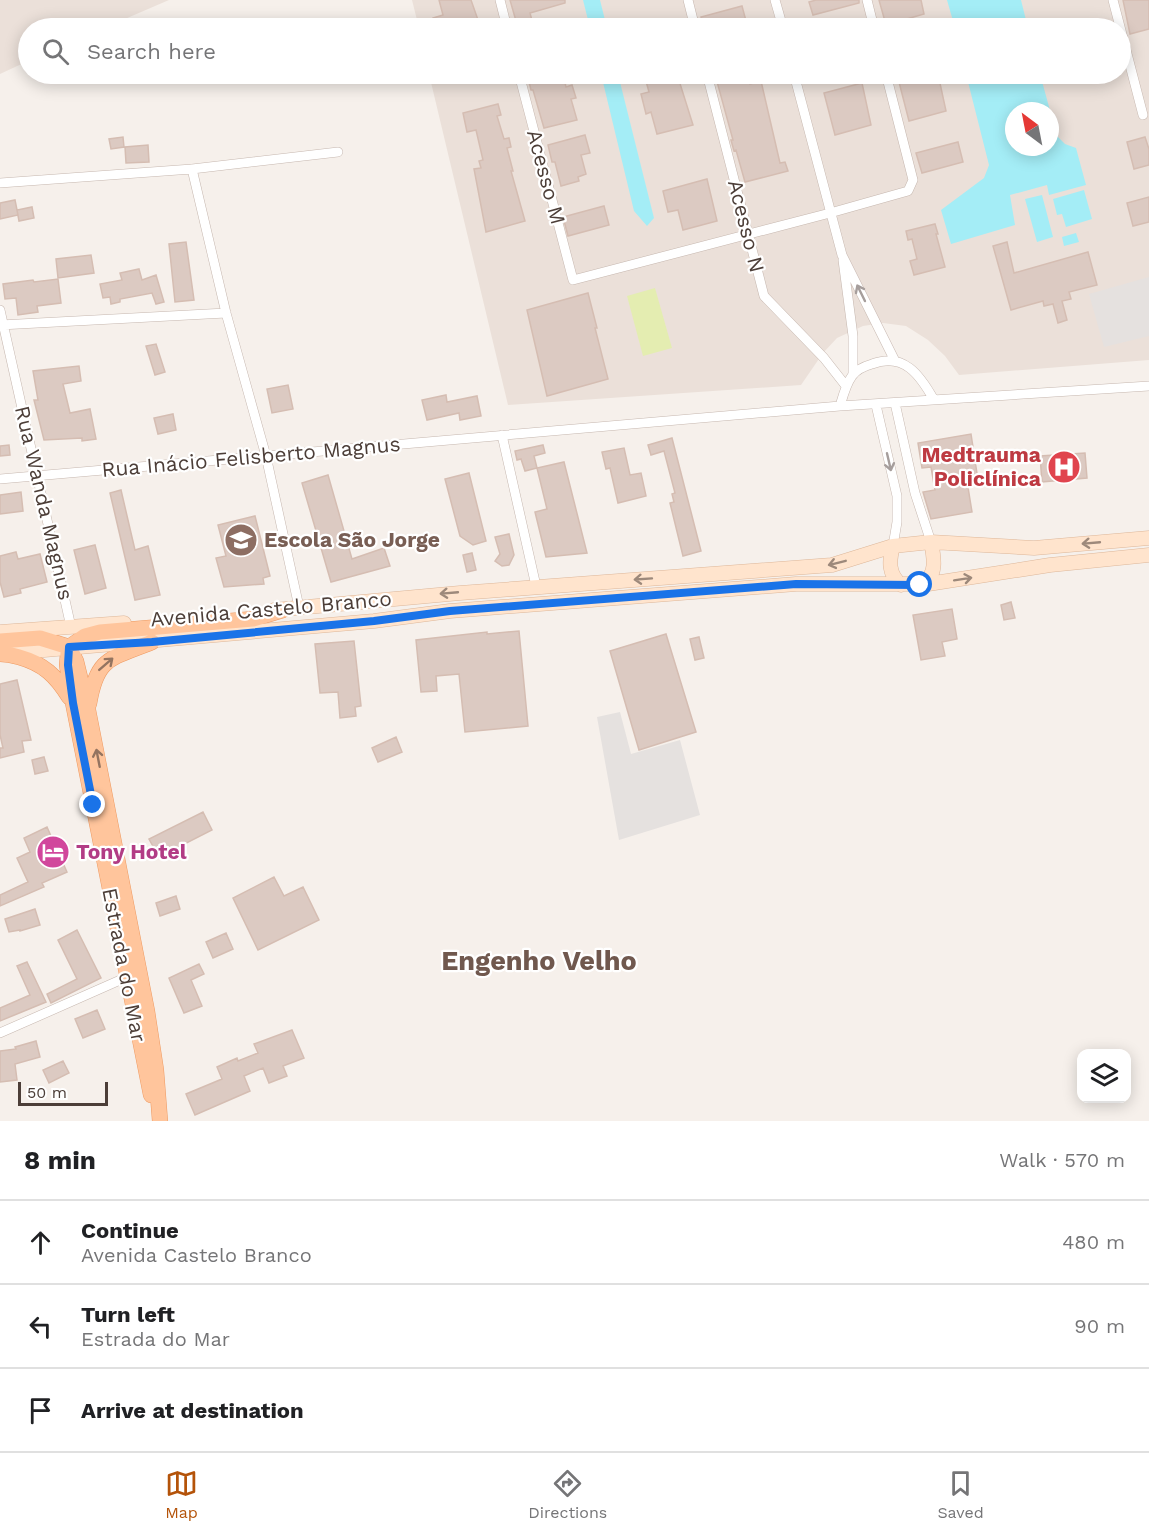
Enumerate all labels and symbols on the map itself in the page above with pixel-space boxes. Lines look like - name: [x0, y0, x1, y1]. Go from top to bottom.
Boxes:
- north arrow: [1005, 102, 1059, 156]
- street label: Acesso M: [522, 127, 571, 227]
- street label: Acesso N: [723, 177, 770, 275]
- one-way arrow: [855, 284, 866, 302]
- street label: Rua Wanda Magnus: [10, 403, 79, 602]
- street label: Rua Inácio Felisberto Magnus: [100, 431, 401, 482]
- place label: Medtrauma Policlínica: [921, 442, 1042, 491]
- hospital icon: Medtrauma Policlínica: [1046, 449, 1082, 485]
- one-way arrow: [883, 452, 895, 471]
- school or university icon: Escola São Jorge: [223, 522, 259, 558]
- place label: Escola São Jorge: [264, 527, 440, 552]
- one-way arrow: [1081, 538, 1101, 549]
- one-way arrow: [828, 558, 847, 570]
- route start: [906, 571, 932, 597]
- one-way arrow: [634, 573, 653, 584]
- one-way arrow: [953, 573, 973, 584]
- street label: Avenida Castelo Branco: [149, 585, 393, 632]
- one-way arrow: [439, 588, 459, 599]
- one-way arrow: [98, 657, 113, 671]
- one-way arrow: [92, 749, 103, 768]
- route end: [79, 791, 105, 817]
- hotel icon: Tony Hotel: [35, 834, 71, 870]
- place label: Tony Hotel: [76, 839, 187, 864]
- street label: Estrada do Mar: [97, 886, 152, 1044]
- district label: Engenho Velho: [441, 945, 637, 977]
- scale bar: [18, 1079, 108, 1106]

